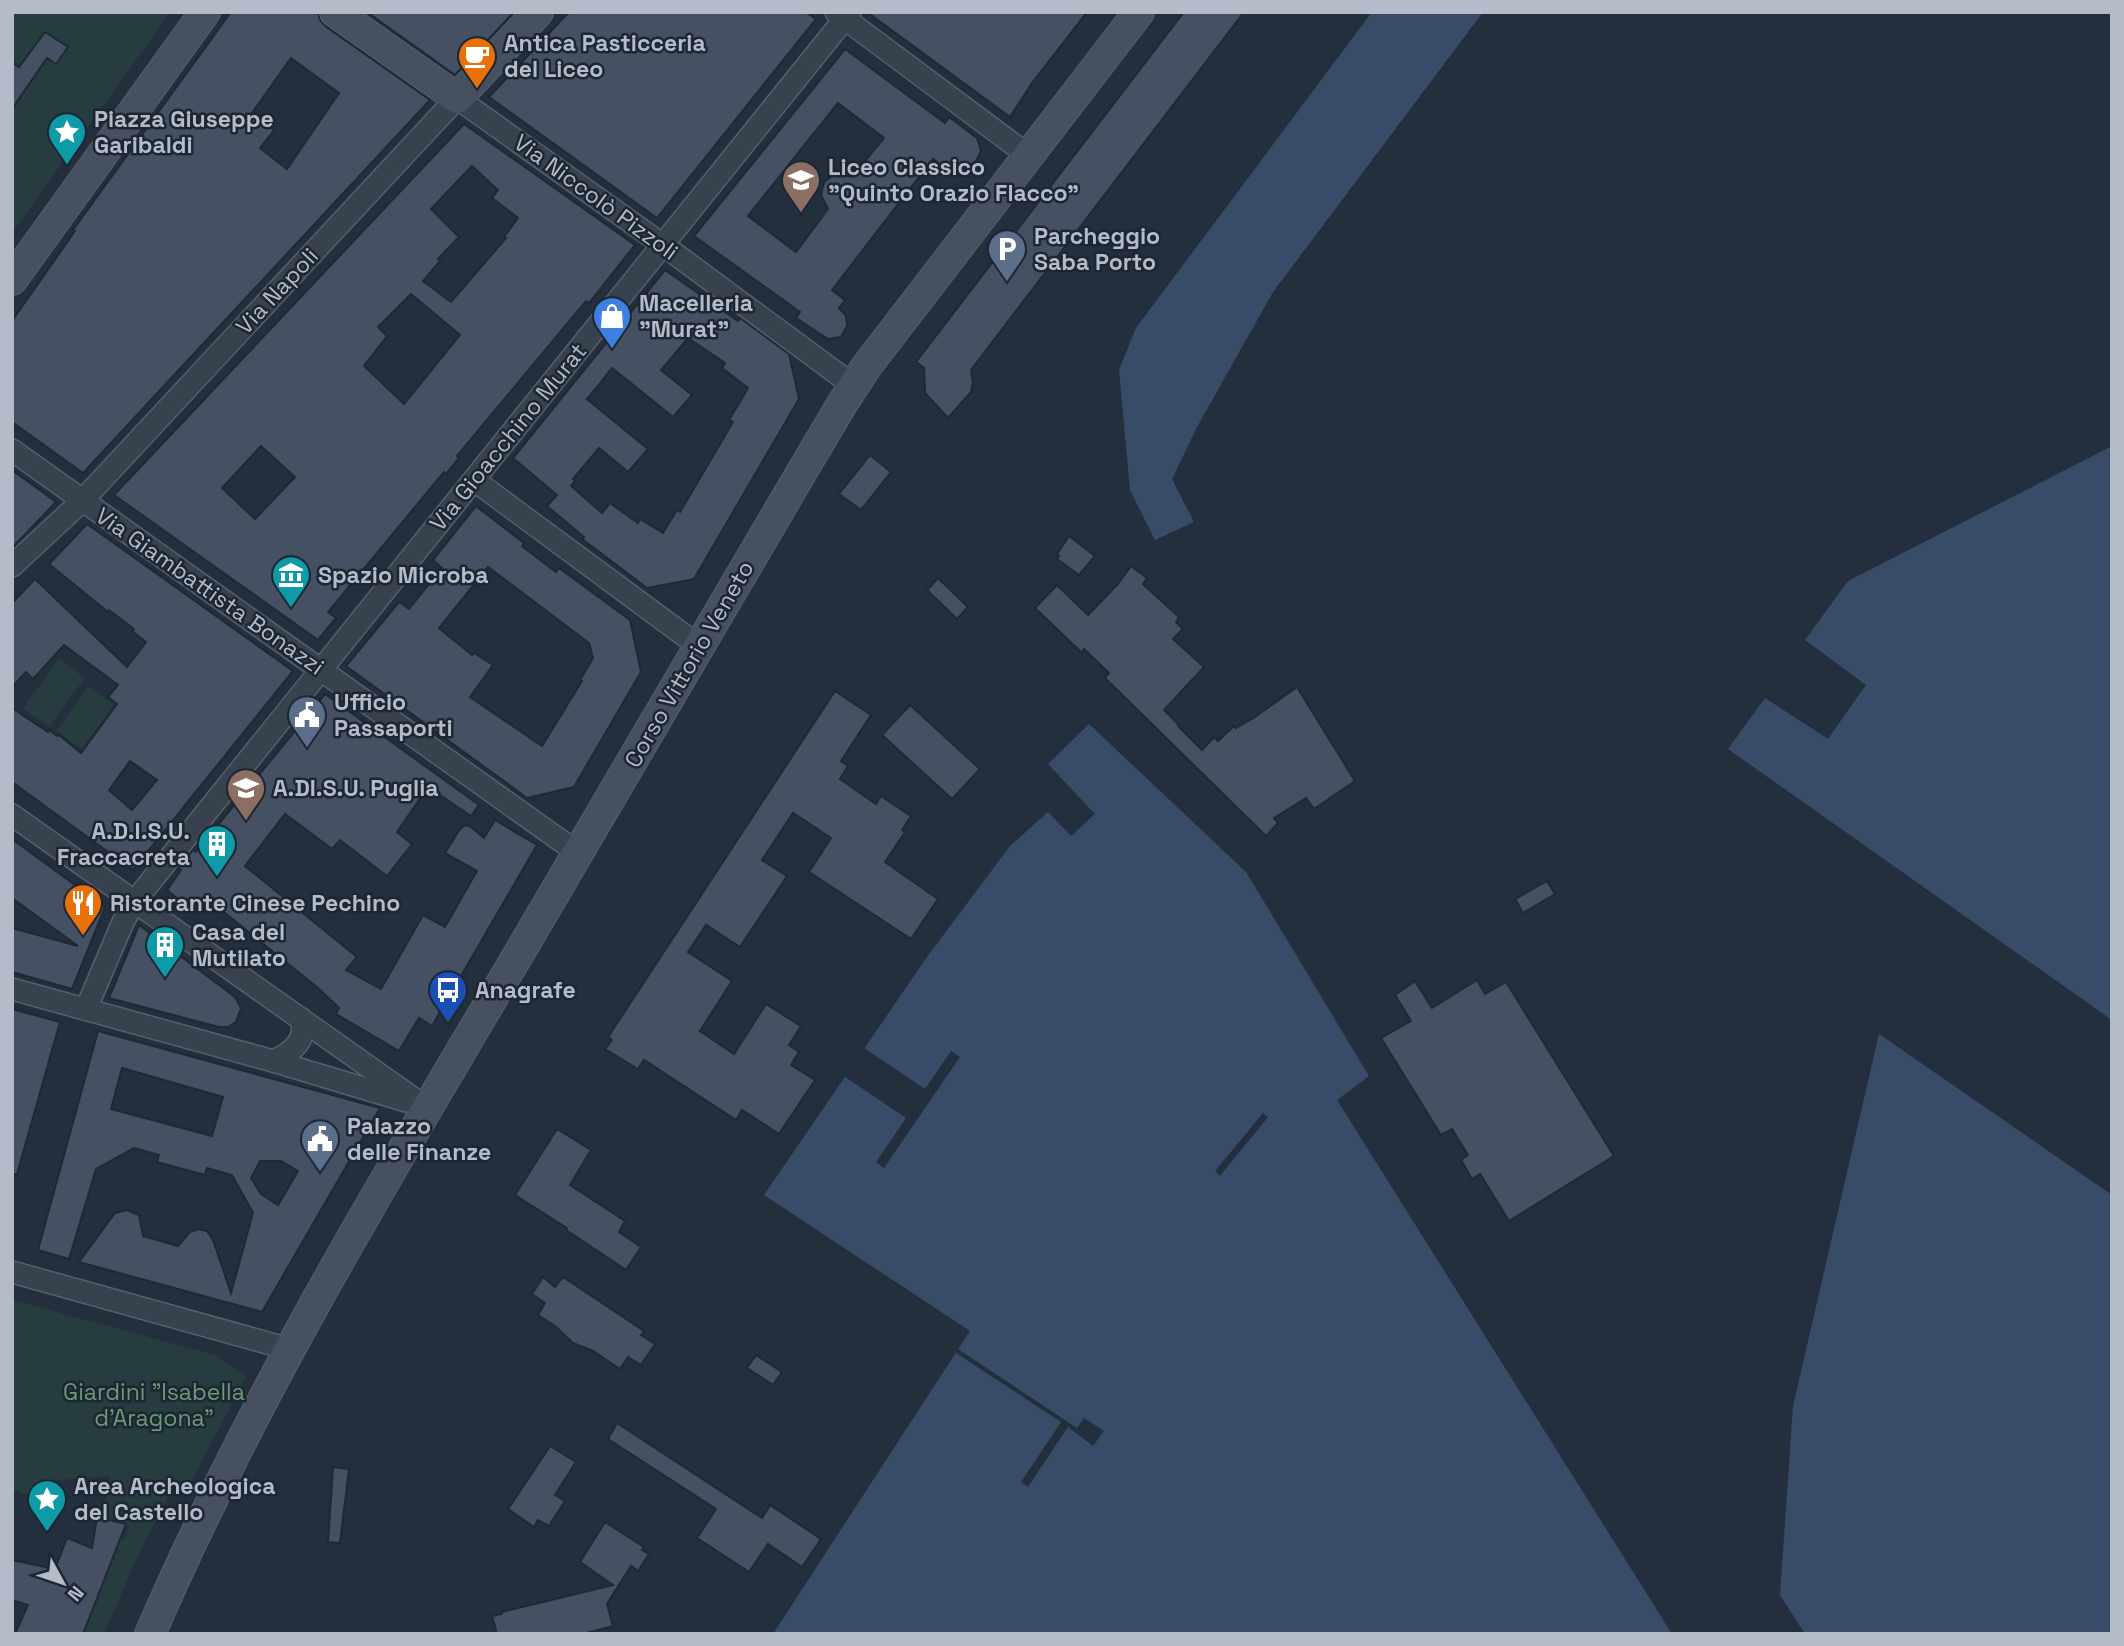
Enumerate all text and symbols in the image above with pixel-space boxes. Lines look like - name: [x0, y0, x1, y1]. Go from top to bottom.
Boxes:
- place label: Antica Pasticceria del Liceo: [504, 28, 706, 84]
- cafe icon: Antica Pasticceria del Liceo: [456, 35, 498, 90]
- place label: Piazza Giuseppe Garibaldi: [94, 104, 274, 160]
- place icon: Piazza Giuseppe Garibaldi: [46, 111, 88, 166]
- street label: Via Niccolò Pizzoli: [508, 127, 684, 267]
- place label: Liceo Classico "Quinto Orazio Flacco": [828, 152, 1079, 208]
- school or university icon: Liceo Classico "Quinto Orazio Flacco": [780, 159, 822, 214]
- place label: Parcheggio Saba Porto: [1034, 221, 1160, 277]
- parking icon: Parcheggio Saba Porto: [986, 228, 1028, 283]
- street label: Via Napoli: [229, 241, 325, 341]
- place label: Macelleria "Murat": [639, 288, 753, 344]
- shop icon: Macelleria "Murat": [591, 295, 633, 350]
- street label: Via Gioacchino Murat: [423, 337, 593, 537]
- street label: Via Giambattista Bonazzi: [90, 501, 330, 681]
- museum icon: Spazio Microba: [270, 554, 312, 609]
- street label: Corso Vittorio Veneto: [617, 555, 761, 773]
- place label: Spazio Microba: [318, 560, 488, 590]
- place label: Ufficio Passaporti: [334, 687, 453, 743]
- public building icon: Ufficio Passaporti: [286, 694, 328, 749]
- school or university icon: A.DI.S.U. Puglia: [225, 767, 267, 822]
- place label: A.DI.S.U. Puglia: [273, 773, 439, 803]
- place label: A.D.I.S.U. Fraccacreta: [57, 816, 190, 872]
- building icon: A.D.I.S.U. Fraccacreta: [196, 823, 238, 878]
- restaurant icon: Ristorante Cinese Pechino: [62, 882, 104, 937]
- place label: Ristorante Cinese Pechino: [110, 888, 400, 918]
- place label: Casa del Mutilato: [192, 917, 286, 973]
- building icon: Casa del Mutilato: [144, 924, 186, 979]
- bus stop icon: Anagrafe: [427, 969, 469, 1024]
- place label: Anagrafe: [475, 975, 576, 1005]
- place label: Palazzo delle Finanze: [347, 1111, 491, 1167]
- public building icon: Palazzo delle Finanze: [299, 1118, 341, 1173]
- park label: Giardini "Isabella d'Aragona": [63, 1377, 245, 1433]
- place label: Area Archeologica del Castello: [74, 1471, 275, 1527]
- place icon: Area Archeologica del Castello: [26, 1478, 68, 1533]
- north arrow: [28, 1548, 98, 1618]
- text: N: [62, 1581, 89, 1607]

